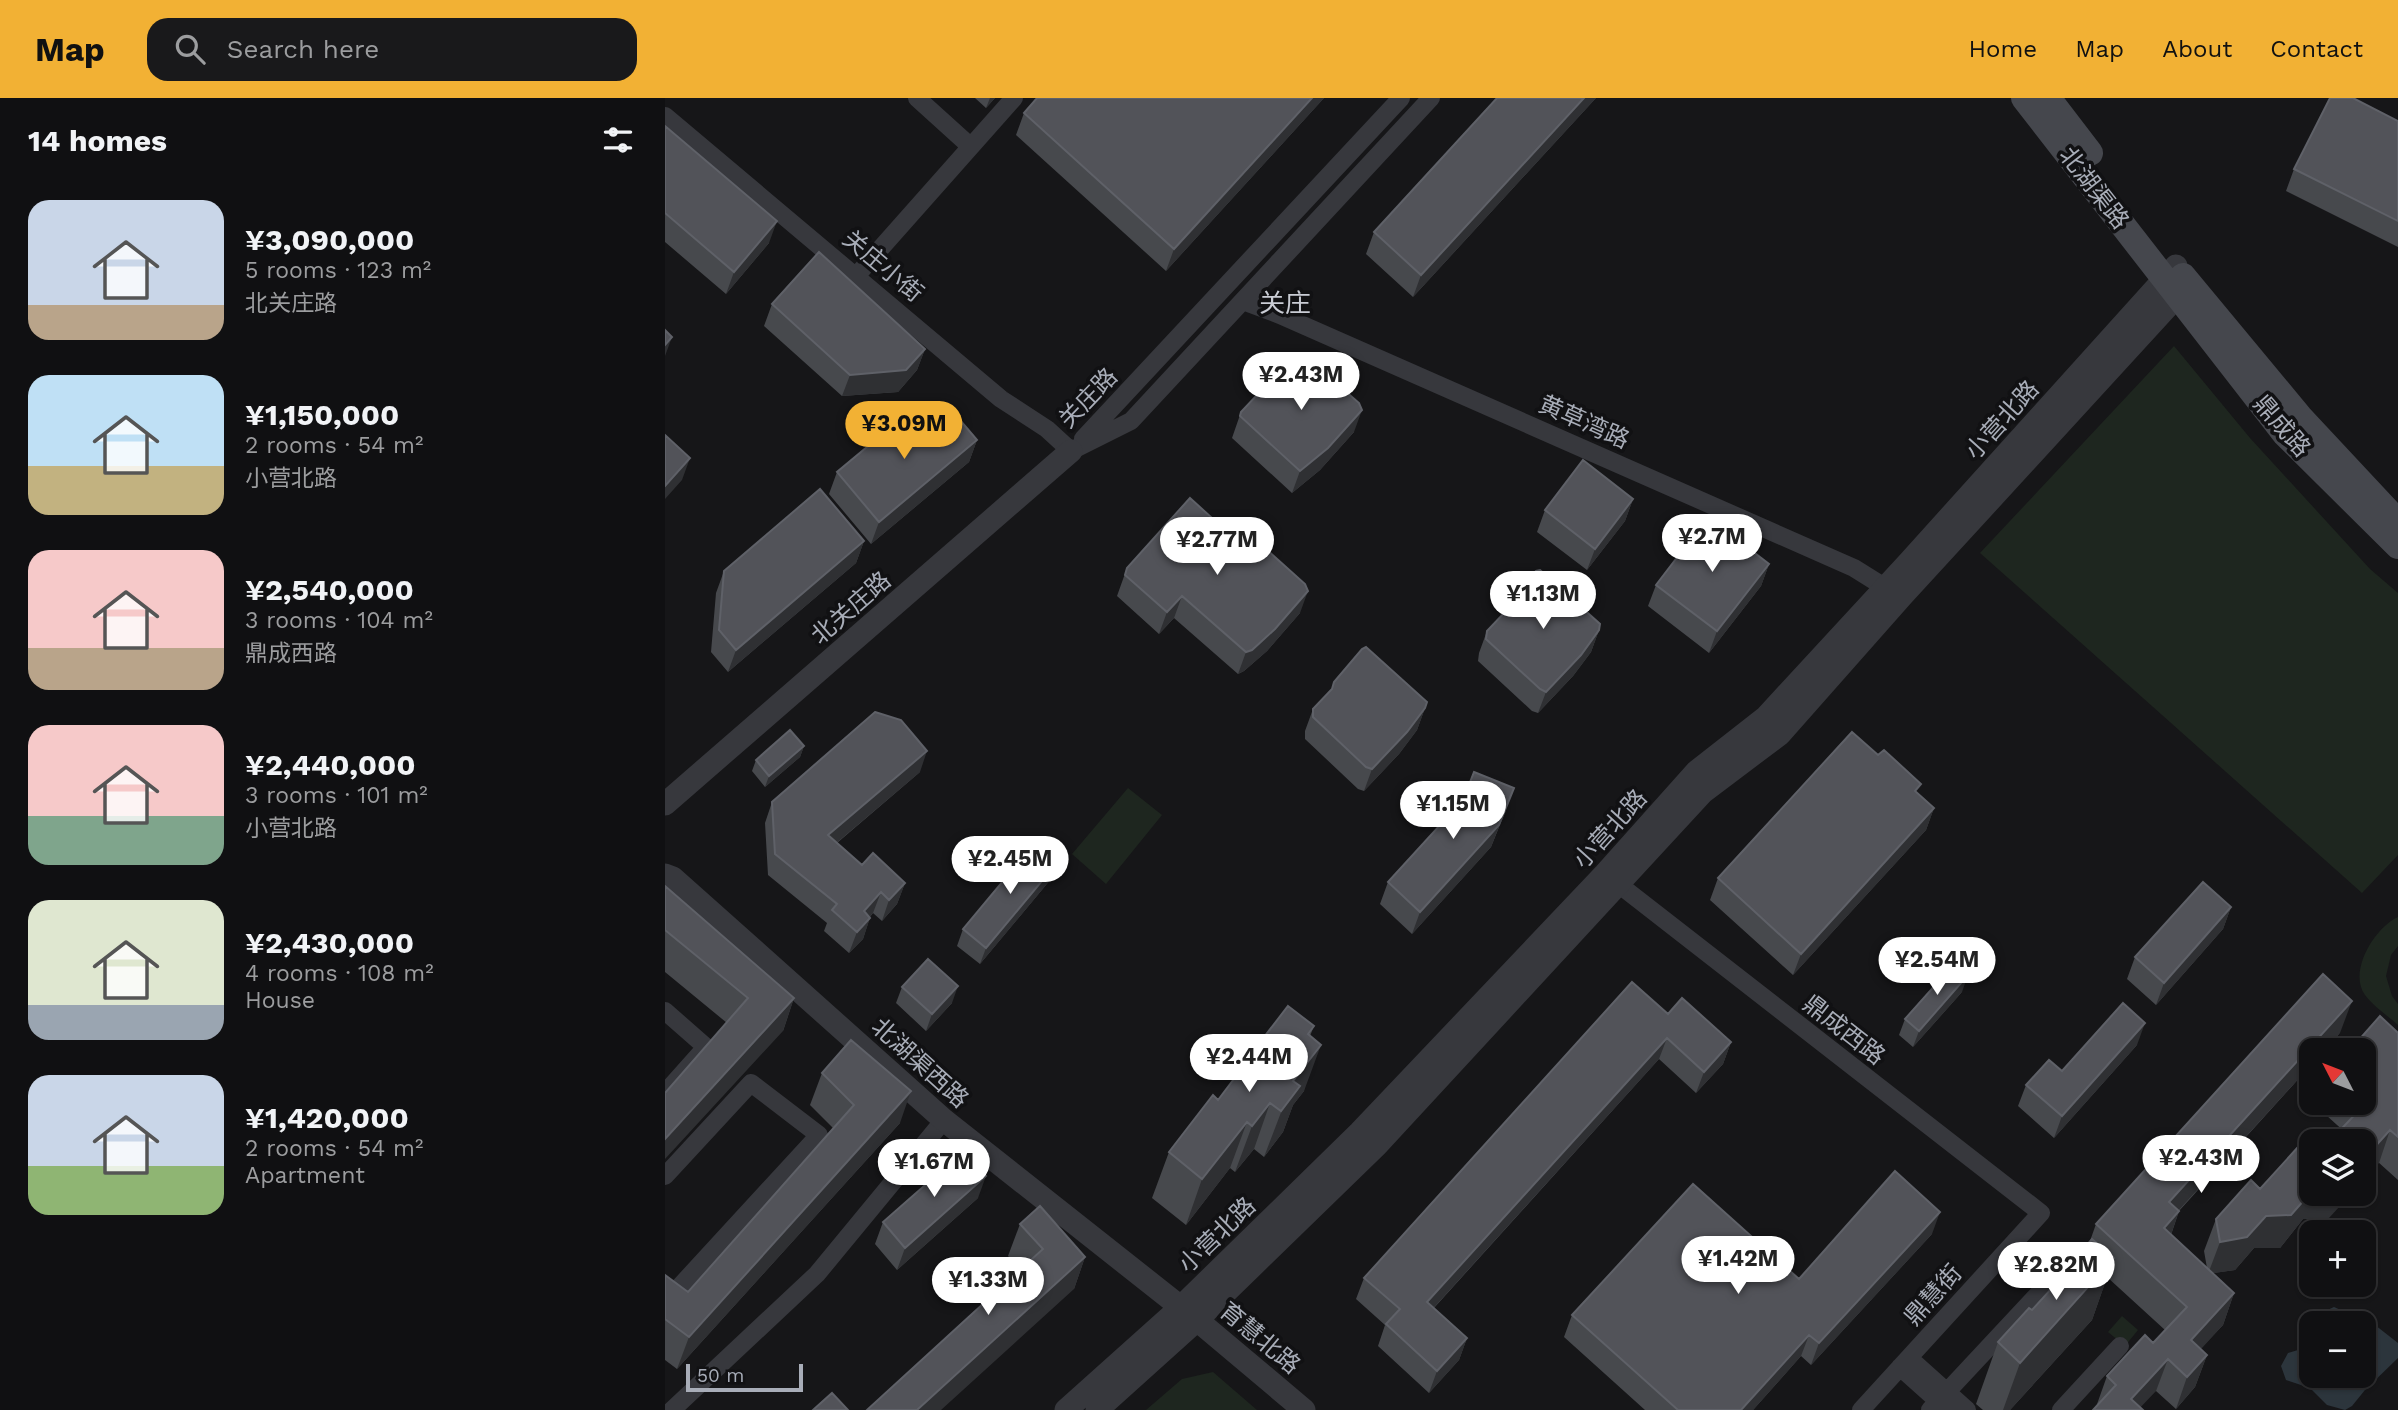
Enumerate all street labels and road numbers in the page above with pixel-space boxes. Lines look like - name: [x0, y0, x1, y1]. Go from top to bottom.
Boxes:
- street label: 北湖渠路: [2053, 142, 2135, 234]
- street label: 关庄小街: [837, 224, 929, 308]
- street label: 关庄路: [1053, 362, 1123, 434]
- street label: 小营北路: [1959, 375, 2045, 465]
- street label: 黄草湾路: [1534, 390, 1634, 454]
- street label: 鼎成路: [2248, 390, 2316, 462]
- street label: 北关庄路: [806, 566, 896, 650]
- street label: 小营北路: [1567, 784, 1653, 874]
- street label: 鼎成西路: [1798, 989, 1890, 1071]
- street label: 北湖渠西路: [866, 1012, 974, 1114]
- street label: 小营北路: [1173, 1192, 1261, 1278]
- street label: 鼎慧街: [1899, 1259, 1967, 1331]
- street label: 育慧北路: [1214, 1296, 1306, 1380]

